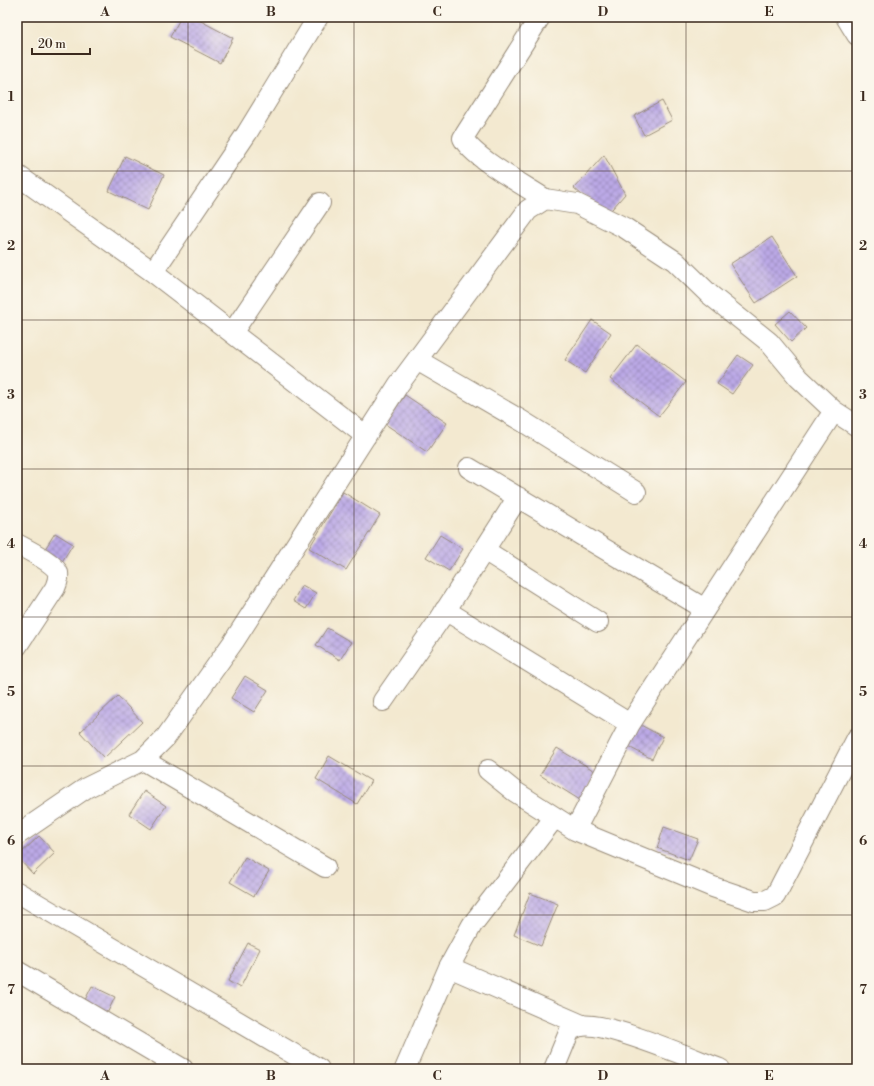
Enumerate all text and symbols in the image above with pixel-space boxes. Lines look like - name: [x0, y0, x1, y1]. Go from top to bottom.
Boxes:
- text: A: [99, 4, 110, 20]
- text: B: [266, 4, 276, 20]
- text: C: [432, 4, 442, 20]
- text: D: [598, 4, 608, 20]
- text: E: [764, 4, 774, 20]
- scale bar: [32, 30, 90, 56]
- text: 20 m: [38, 37, 66, 52]
- text: 1: [8, 89, 15, 105]
- text: 1: [860, 89, 867, 105]
- text: 2: [7, 238, 15, 254]
- text: 2: [859, 238, 867, 254]
- text: 3: [7, 387, 15, 403]
- text: 3: [859, 387, 867, 403]
- text: 4: [7, 536, 16, 552]
- text: 4: [859, 536, 868, 552]
- text: 5: [7, 684, 15, 700]
- text: 5: [859, 684, 867, 700]
- text: 6: [7, 833, 15, 849]
- text: 6: [859, 833, 867, 849]
- text: 7: [7, 982, 15, 998]
- text: 7: [859, 982, 867, 998]
- text: A: [99, 1068, 110, 1084]
- text: B: [266, 1068, 276, 1084]
- text: C: [432, 1068, 442, 1084]
- text: D: [598, 1068, 608, 1084]
- text: E: [764, 1068, 774, 1084]

